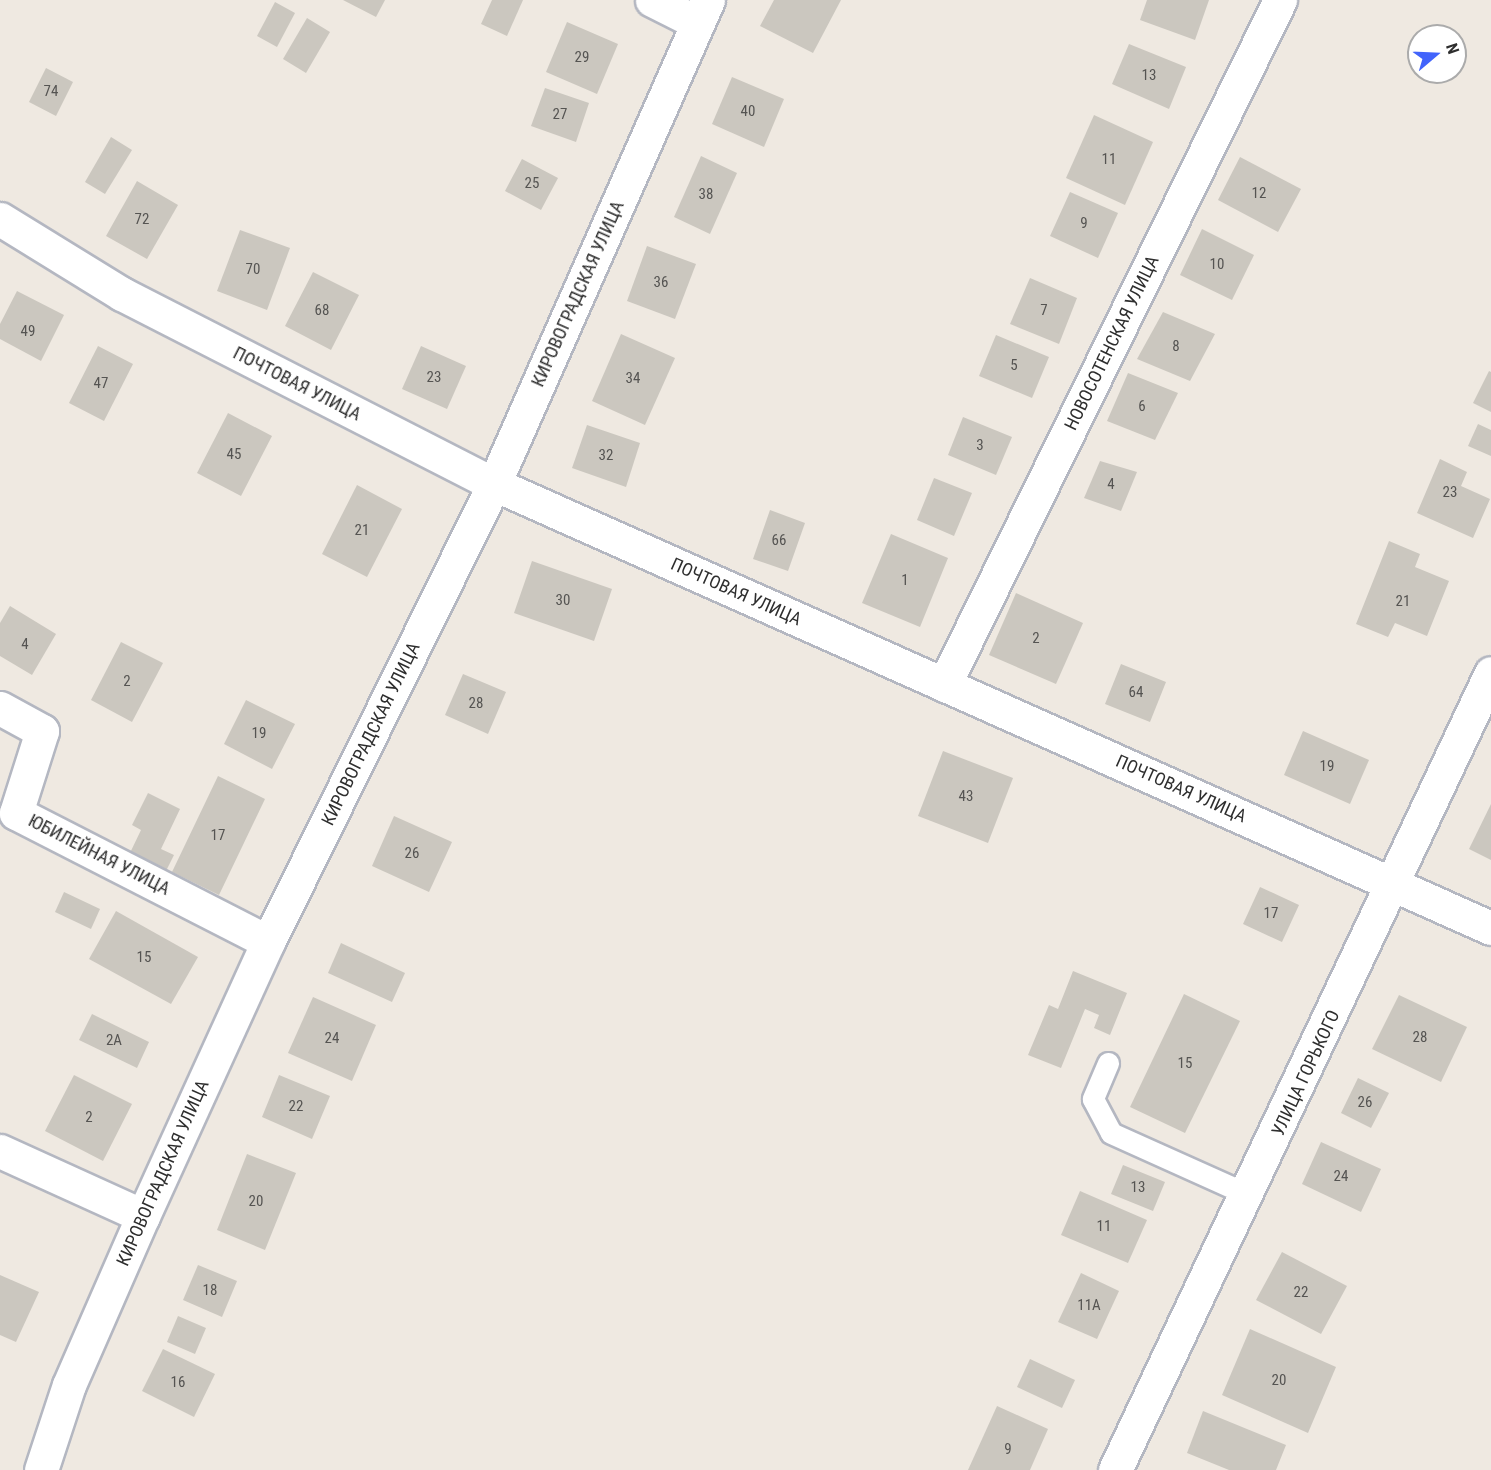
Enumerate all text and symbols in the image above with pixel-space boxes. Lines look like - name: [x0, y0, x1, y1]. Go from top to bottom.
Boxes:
- north arrow: [1407, 24, 1467, 84]
- text: N: [1442, 41, 1463, 56]
- house number: 29: [575, 49, 589, 67]
- house number: 13: [1142, 67, 1156, 85]
- house number: 74: [44, 83, 58, 101]
- house number: 40: [741, 103, 755, 121]
- house number: 27: [553, 106, 567, 124]
- house number: 11: [1102, 151, 1116, 169]
- house number: 25: [525, 175, 539, 193]
- house number: 12: [1252, 185, 1266, 203]
- house number: 38: [699, 186, 713, 204]
- street label: КИРОВОГРАДСКАЯ УЛИЦА: [527, 198, 629, 390]
- house number: 72: [135, 211, 149, 229]
- house number: 9: [1080, 215, 1088, 233]
- street label: НОВОСОТЕНСКАЯ УЛИЦА: [1060, 252, 1164, 434]
- house number: 10: [1210, 256, 1224, 274]
- house number: 70: [246, 261, 260, 279]
- house number: 36: [654, 274, 668, 292]
- house number: 68: [315, 302, 329, 320]
- house number: 7: [1040, 302, 1048, 320]
- house number: 49: [21, 323, 35, 341]
- house number: 8: [1172, 338, 1180, 356]
- street label: ПОЧТОВАЯ УЛИЦА: [229, 342, 365, 426]
- house number: 5: [1010, 357, 1018, 375]
- house number: 23: [427, 369, 441, 387]
- house number: 34: [626, 370, 640, 388]
- house number: 47: [94, 375, 108, 393]
- house number: 6: [1138, 398, 1146, 416]
- house number: 3: [976, 437, 984, 455]
- house number: 45: [227, 446, 241, 464]
- house number: 32: [599, 447, 613, 465]
- house number: 4: [1107, 476, 1115, 494]
- house number: 23: [1443, 484, 1457, 502]
- house number: 21: [355, 522, 369, 540]
- house number: 66: [772, 532, 786, 550]
- street label: ПОЧТОВАЯ УЛИЦА: [667, 554, 805, 630]
- house number: 1: [901, 572, 909, 590]
- house number: 30: [556, 592, 570, 610]
- house number: 21: [1396, 593, 1410, 611]
- house number: 2: [1032, 630, 1040, 648]
- house number: 4: [21, 636, 29, 654]
- street label: КИРОВОГРАДСКАЯ УЛИЦА: [317, 639, 425, 829]
- house number: 2: [123, 673, 131, 691]
- house number: 64: [1129, 684, 1143, 702]
- house number: 28: [469, 695, 483, 713]
- house number: 19: [252, 725, 266, 743]
- street label: ПОЧТОВАЯ УЛИЦА: [1112, 751, 1250, 827]
- house number: 19: [1320, 758, 1334, 776]
- house number: 43: [959, 788, 973, 806]
- street label: ЮБИЛЕЙНАЯ УЛИЦА: [25, 810, 173, 900]
- house number: 17: [211, 827, 225, 845]
- house number: 26: [405, 845, 419, 863]
- house number: 17: [1264, 905, 1278, 923]
- house number: 15: [137, 949, 151, 967]
- street label: УЛИЦА ГОРЬКОГО: [1267, 1007, 1345, 1139]
- house number: 28: [1413, 1029, 1427, 1047]
- house number: 24: [325, 1030, 339, 1048]
- house number: 2А: [106, 1032, 122, 1050]
- house number: 15: [1178, 1055, 1192, 1073]
- street label: КИРОВОГРАДСКАЯ УЛИЦА: [112, 1077, 214, 1269]
- house number: 26: [1358, 1094, 1372, 1112]
- house number: 22: [289, 1098, 303, 1116]
- house number: 2: [85, 1109, 93, 1127]
- house number: 24: [1334, 1168, 1348, 1186]
- house number: 13: [1131, 1179, 1145, 1197]
- house number: 20: [249, 1193, 263, 1211]
- house number: 11: [1097, 1218, 1111, 1236]
- house number: 18: [203, 1282, 217, 1300]
- house number: 22: [1294, 1284, 1308, 1302]
- house number: 11А: [1077, 1297, 1101, 1315]
- house number: 20: [1272, 1372, 1286, 1390]
- house number: 16: [171, 1374, 185, 1392]
- house number: 9: [1004, 1441, 1012, 1459]

